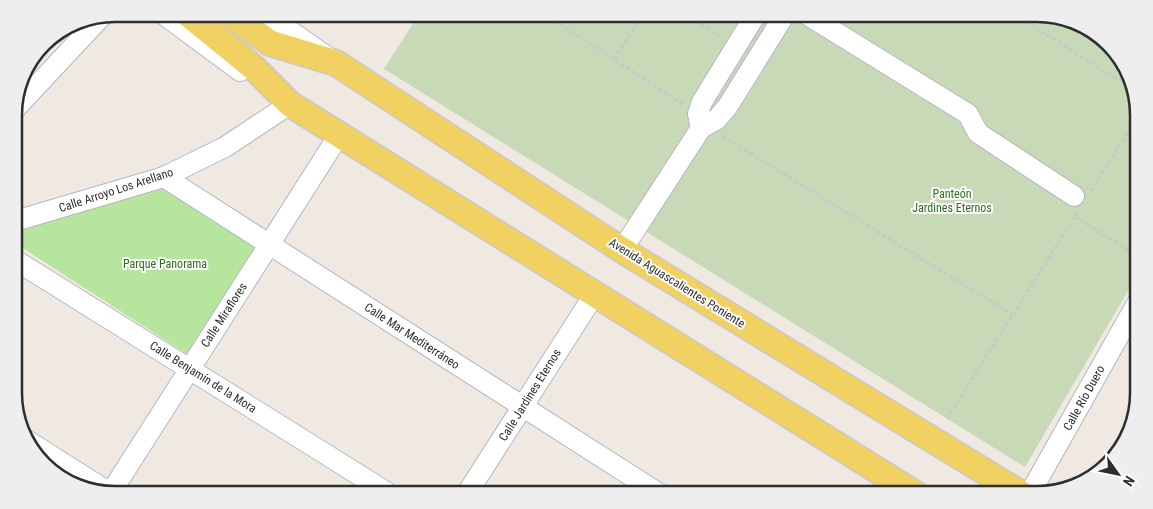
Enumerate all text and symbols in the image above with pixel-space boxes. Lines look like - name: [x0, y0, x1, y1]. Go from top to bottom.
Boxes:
- street label: Calle Arroyo Los Arellano: [57, 165, 175, 215]
- park label: Panteón Jardines Eternos: [912, 187, 992, 215]
- street label: Avenida Aguascalientes Poniente: [606, 235, 748, 331]
- park label: Parque Panorama: [123, 257, 207, 271]
- street label: Calle Miraflores: [198, 280, 250, 350]
- street label: Calle Mar Mediterráneo: [362, 300, 462, 372]
- street label: Calle Benjamín de la Mora: [147, 338, 259, 416]
- street label: Calle Jardines Eternos: [496, 346, 564, 444]
- street label: Calle Río Duero: [1060, 363, 1108, 433]
- north arrow: [1093, 449, 1143, 499]
- text: N: [1120, 473, 1138, 489]

